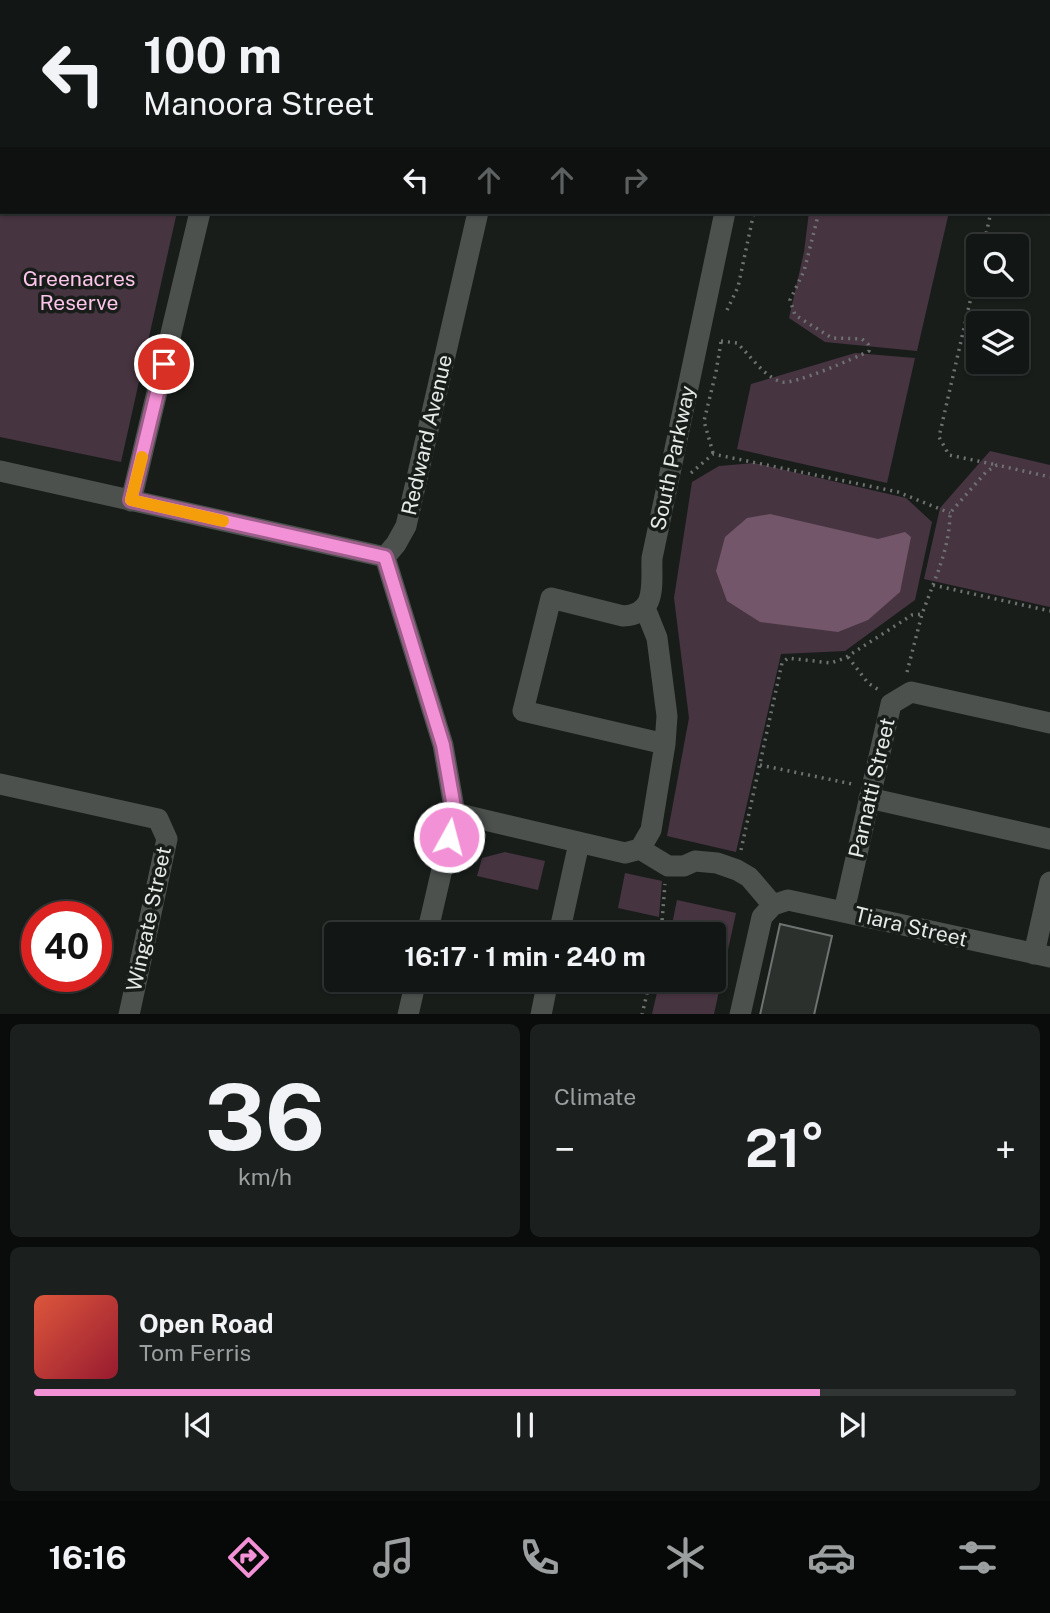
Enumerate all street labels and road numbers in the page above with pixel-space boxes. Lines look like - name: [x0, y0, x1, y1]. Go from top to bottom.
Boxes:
- street label: Redward Avenue: [396, 352, 457, 518]
- street label: South Parkway: [645, 383, 700, 532]
- street label: Parnatti Street: [843, 715, 900, 860]
- street label: Wingate Street: [121, 844, 176, 994]
- street label: Tiara Street: [852, 901, 970, 952]

